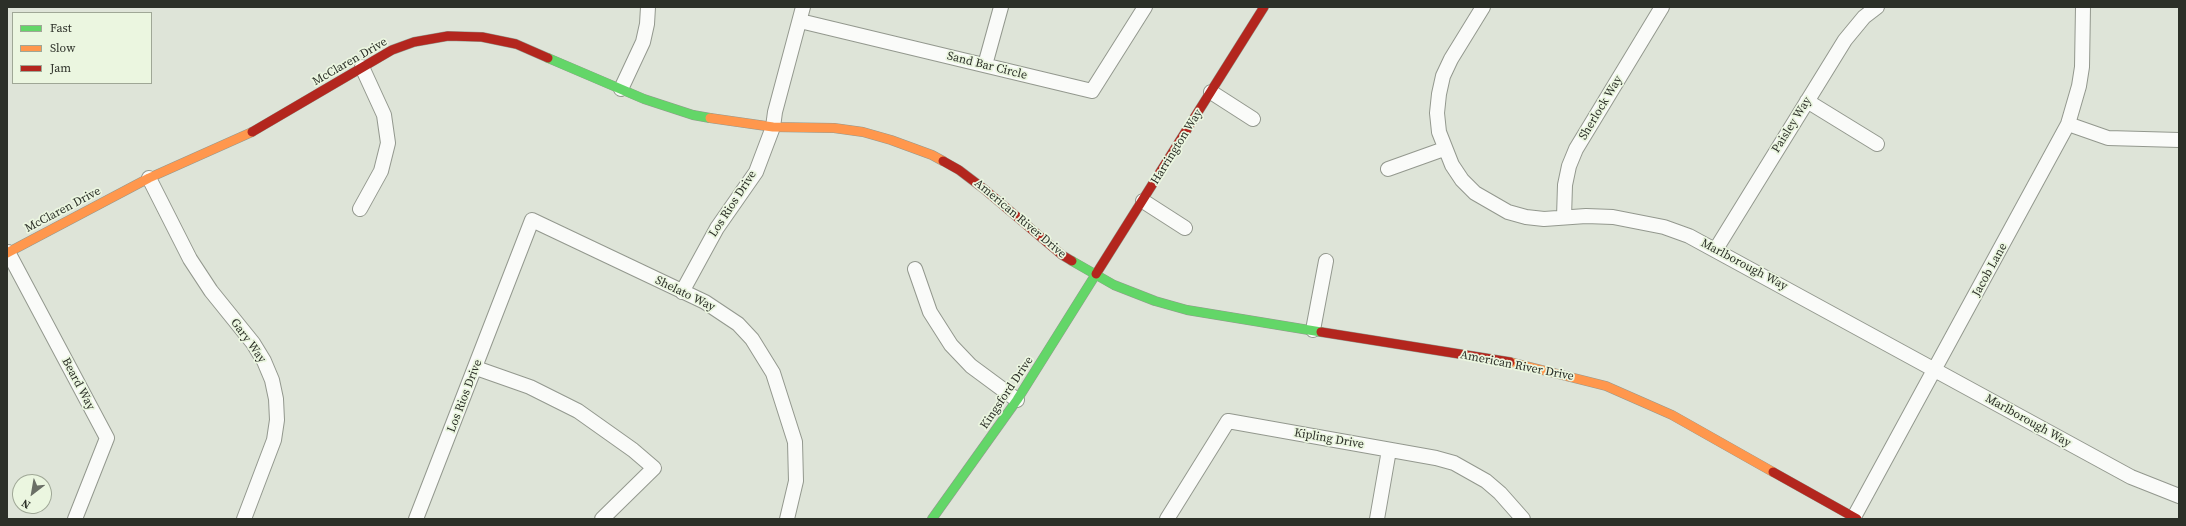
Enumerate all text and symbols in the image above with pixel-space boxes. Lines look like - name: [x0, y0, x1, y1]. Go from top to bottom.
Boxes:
- legend: [12, 12, 152, 84]
- text: Fast: [50, 20, 72, 36]
- street label: McClaren Drive: [310, 35, 390, 89]
- text: Slow: [50, 40, 75, 56]
- street label: Sand Bar Circle: [945, 49, 1029, 83]
- text: Jam: [50, 60, 71, 76]
- street label: Sherlock Way: [1576, 73, 1626, 143]
- street label: Paisley Way: [1769, 94, 1815, 156]
- street label: Harrington Way: [1148, 107, 1206, 187]
- street label: Los Rios Drive: [706, 168, 760, 240]
- street label: American River Drive: [971, 176, 1069, 262]
- street label: McClaren Drive: [23, 184, 103, 236]
- street label: Marlborough Way: [1698, 236, 1790, 294]
- street label: Jacob Lane: [1969, 241, 2011, 299]
- street label: Shelato Way: [653, 273, 717, 315]
- street label: Gary Way: [227, 316, 269, 366]
- street label: American River Drive: [1459, 348, 1575, 384]
- street label: Kingsford Drive: [977, 354, 1037, 432]
- street label: Beard Way: [58, 355, 98, 413]
- street label: Los Rios Drive: [445, 358, 485, 434]
- street label: Marlborough Way: [1983, 391, 2073, 451]
- street label: Kipling Drive: [1293, 426, 1365, 452]
- north arrow: [12, 474, 52, 514]
- text: N: [19, 495, 33, 512]

